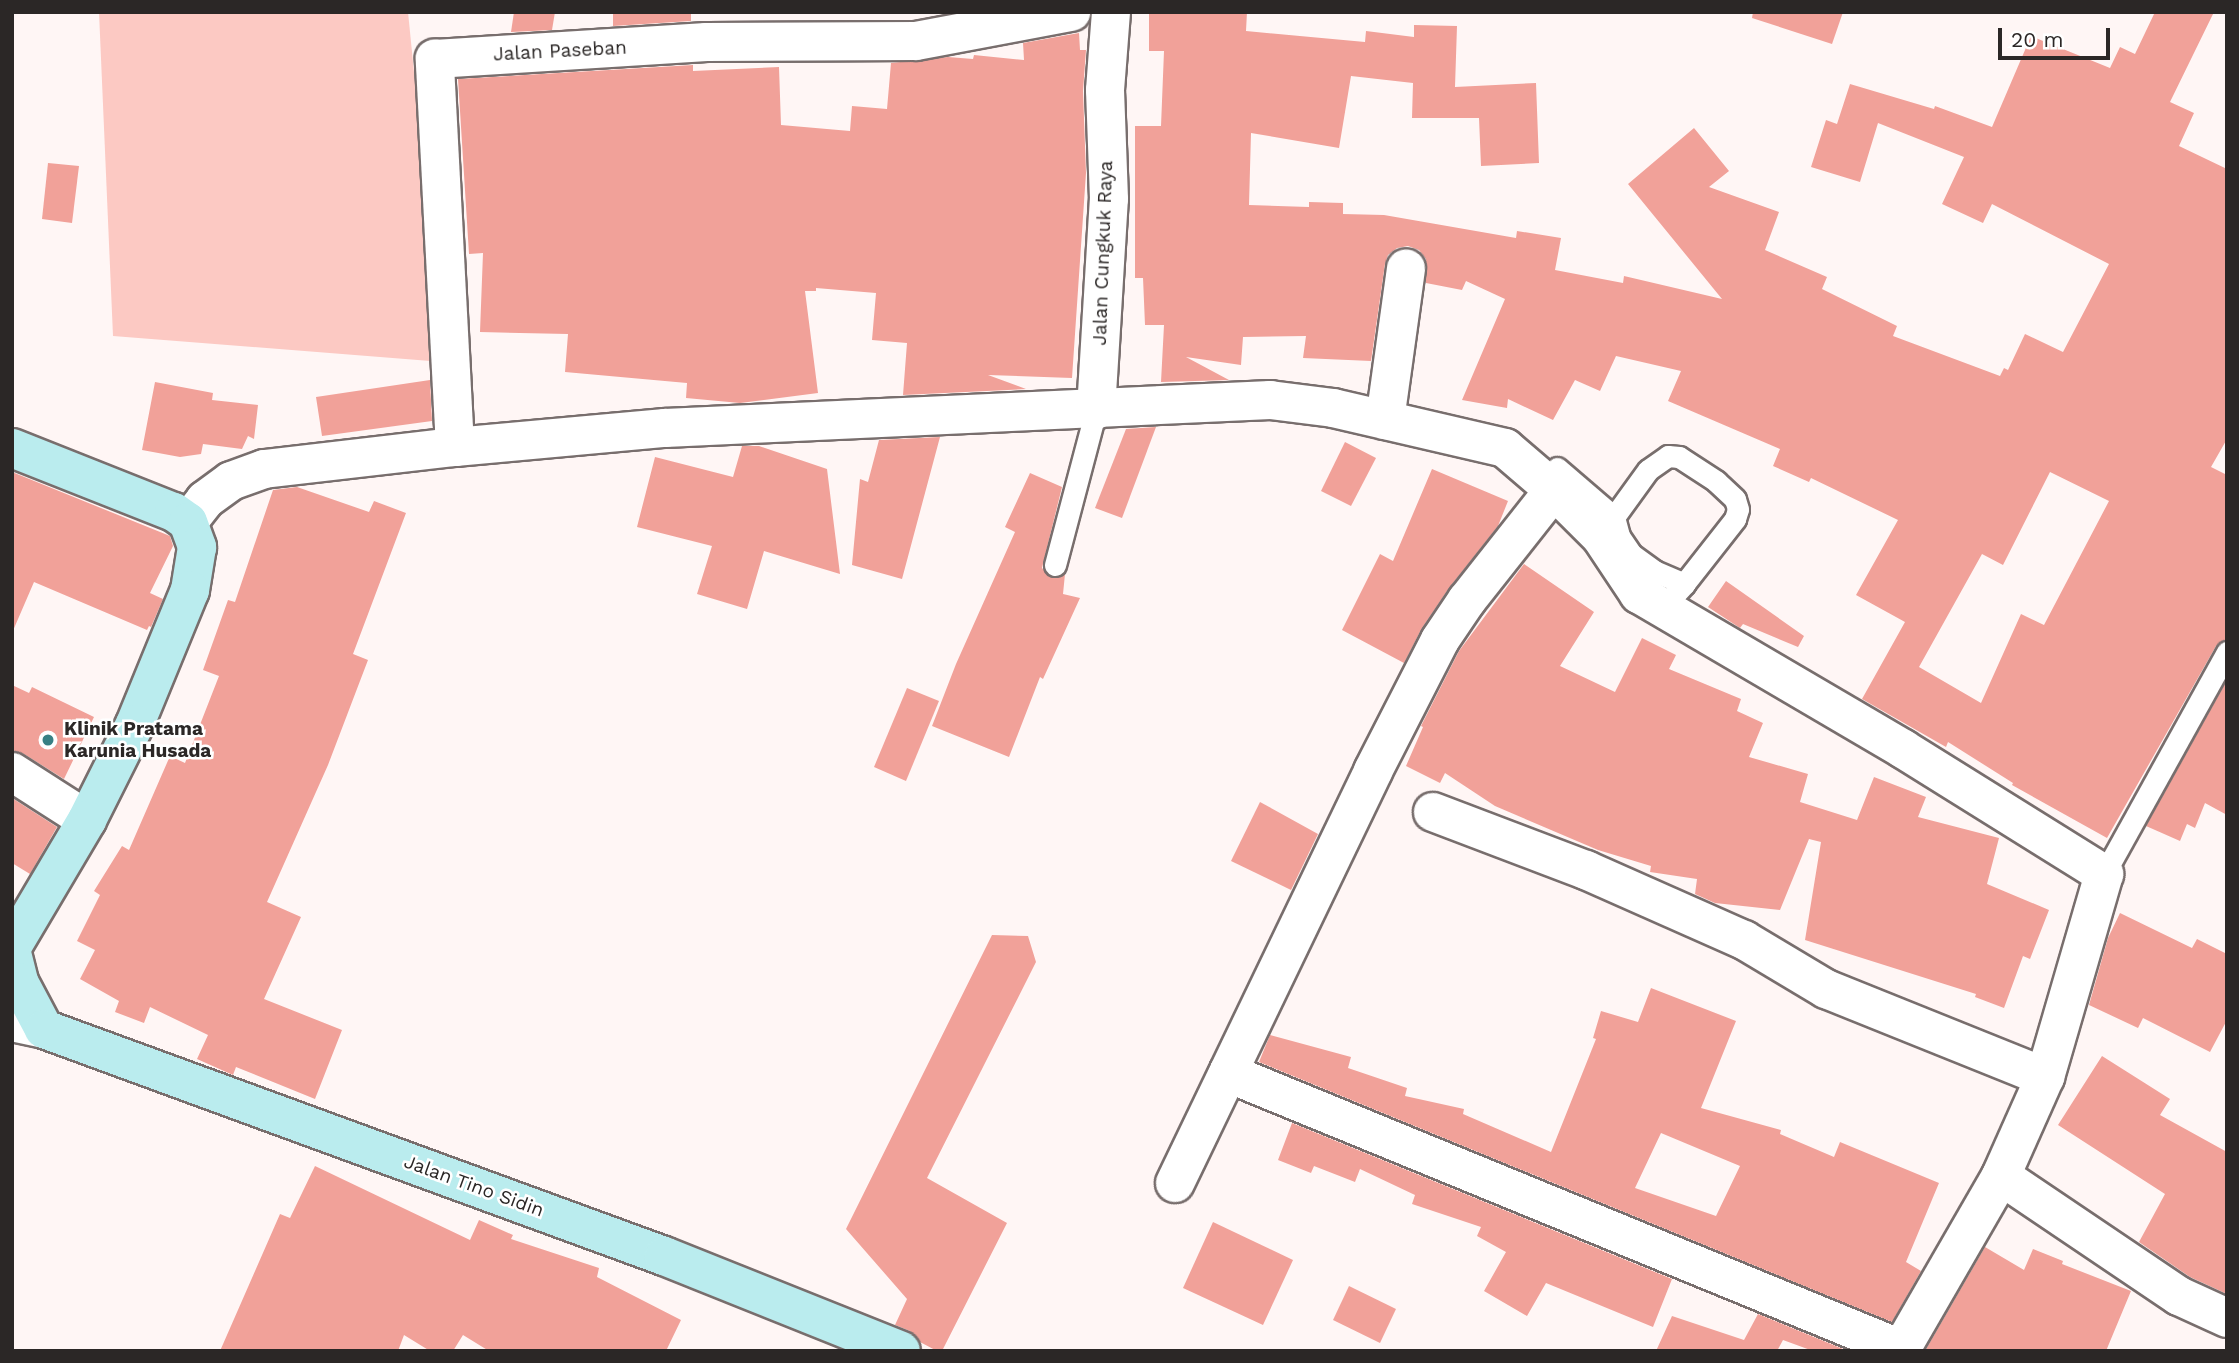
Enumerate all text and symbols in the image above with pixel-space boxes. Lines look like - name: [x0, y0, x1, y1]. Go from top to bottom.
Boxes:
- scale bar: [2001, 14, 2113, 58]
- text: 20 m: [2011, 27, 2063, 52]
- street label: Jalan Paseban: [493, 36, 627, 66]
- street label: Jalan Cungkuk Raya: [1088, 160, 1118, 346]
- place label: Klinik Pratama Karunia Husada: [64, 718, 212, 762]
- marker: Klinik Pratama Karunia Husada: [38, 730, 58, 750]
- street label: Jalan Tino Sidin: [401, 1150, 547, 1222]

